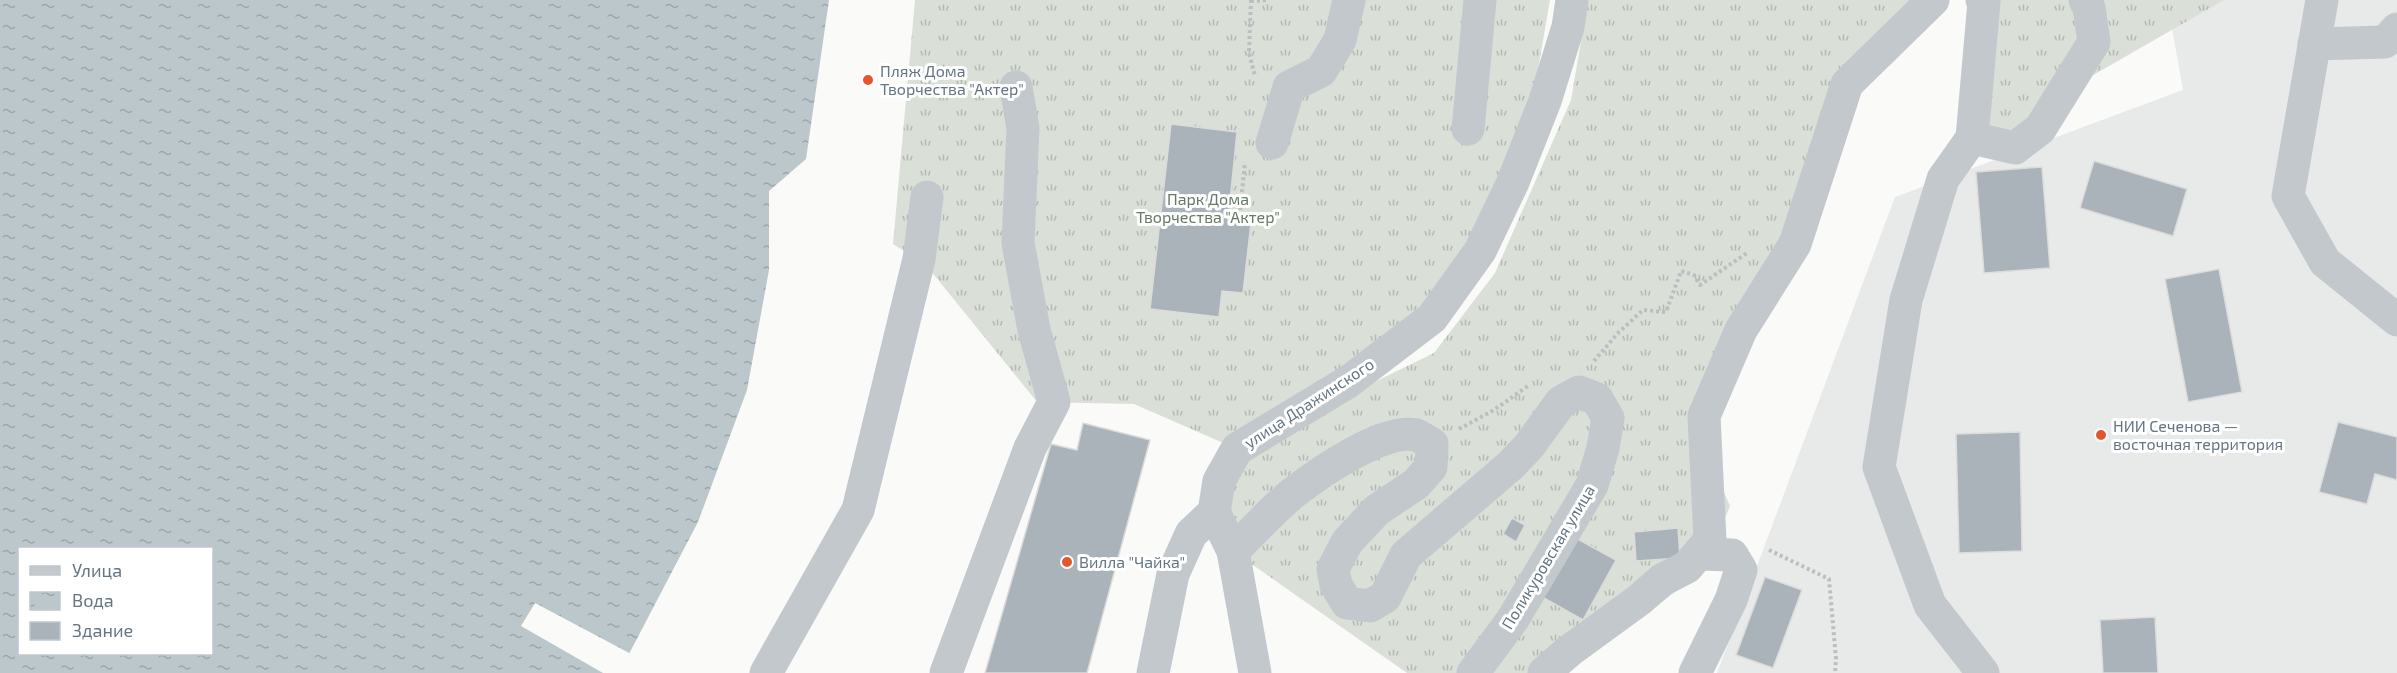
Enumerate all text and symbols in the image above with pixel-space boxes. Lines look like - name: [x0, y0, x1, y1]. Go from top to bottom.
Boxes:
- place label: Пляж Дома Творчества "Актер": [880, 61, 1024, 98]
- marker: Пляж Дома Творчества "Актер": [861, 73, 875, 87]
- park label: Парк Дома Творчества "Актер": [1136, 189, 1280, 226]
- street label: улица Дражинского: [1240, 354, 1378, 452]
- place label: НИИ Сеченова — восточная территория: [2113, 416, 2283, 453]
- marker: НИИ Сеченова — восточная территория: [2094, 428, 2108, 442]
- street label: Поликуровская улица: [1497, 481, 1599, 633]
- legend: [18, 547, 213, 655]
- place label: Вилла "Чайка": [1079, 552, 1185, 571]
- marker: Вилла "Чайка": [1060, 555, 1074, 569]
- text: Улица: [72, 559, 122, 581]
- text: Вода: [72, 589, 114, 611]
- text: Здание: [72, 619, 133, 641]

